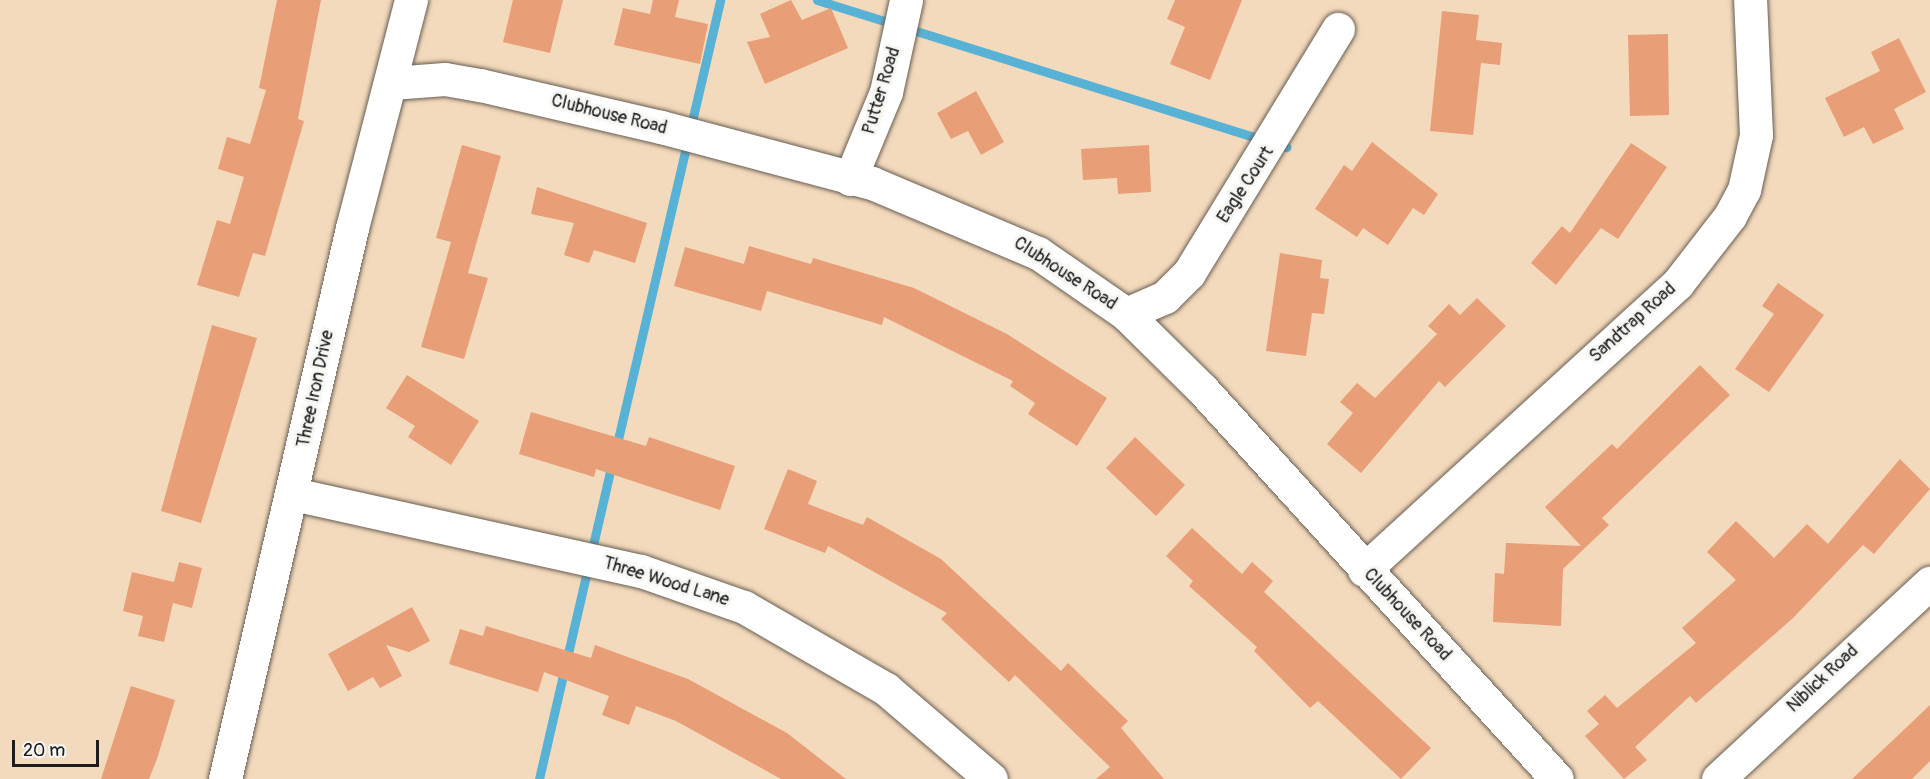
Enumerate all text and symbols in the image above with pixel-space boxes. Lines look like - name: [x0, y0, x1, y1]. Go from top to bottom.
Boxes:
- street label: Putter Road: [859, 45, 905, 137]
- street label: Clubhouse Road: [549, 90, 669, 140]
- street label: Eagle Court: [1213, 142, 1279, 228]
- street label: Clubhouse Road: [1009, 233, 1121, 315]
- street label: Sandtrap Road: [1585, 278, 1681, 368]
- street label: Three Iron Drive: [293, 328, 339, 450]
- street label: Three Wood Lane: [600, 553, 732, 611]
- street label: Clubhouse Road: [1359, 564, 1455, 666]
- street label: Niblick Road: [1783, 641, 1863, 717]
- scale bar: [15, 728, 102, 766]
- text: 20 m: [23, 739, 65, 762]

